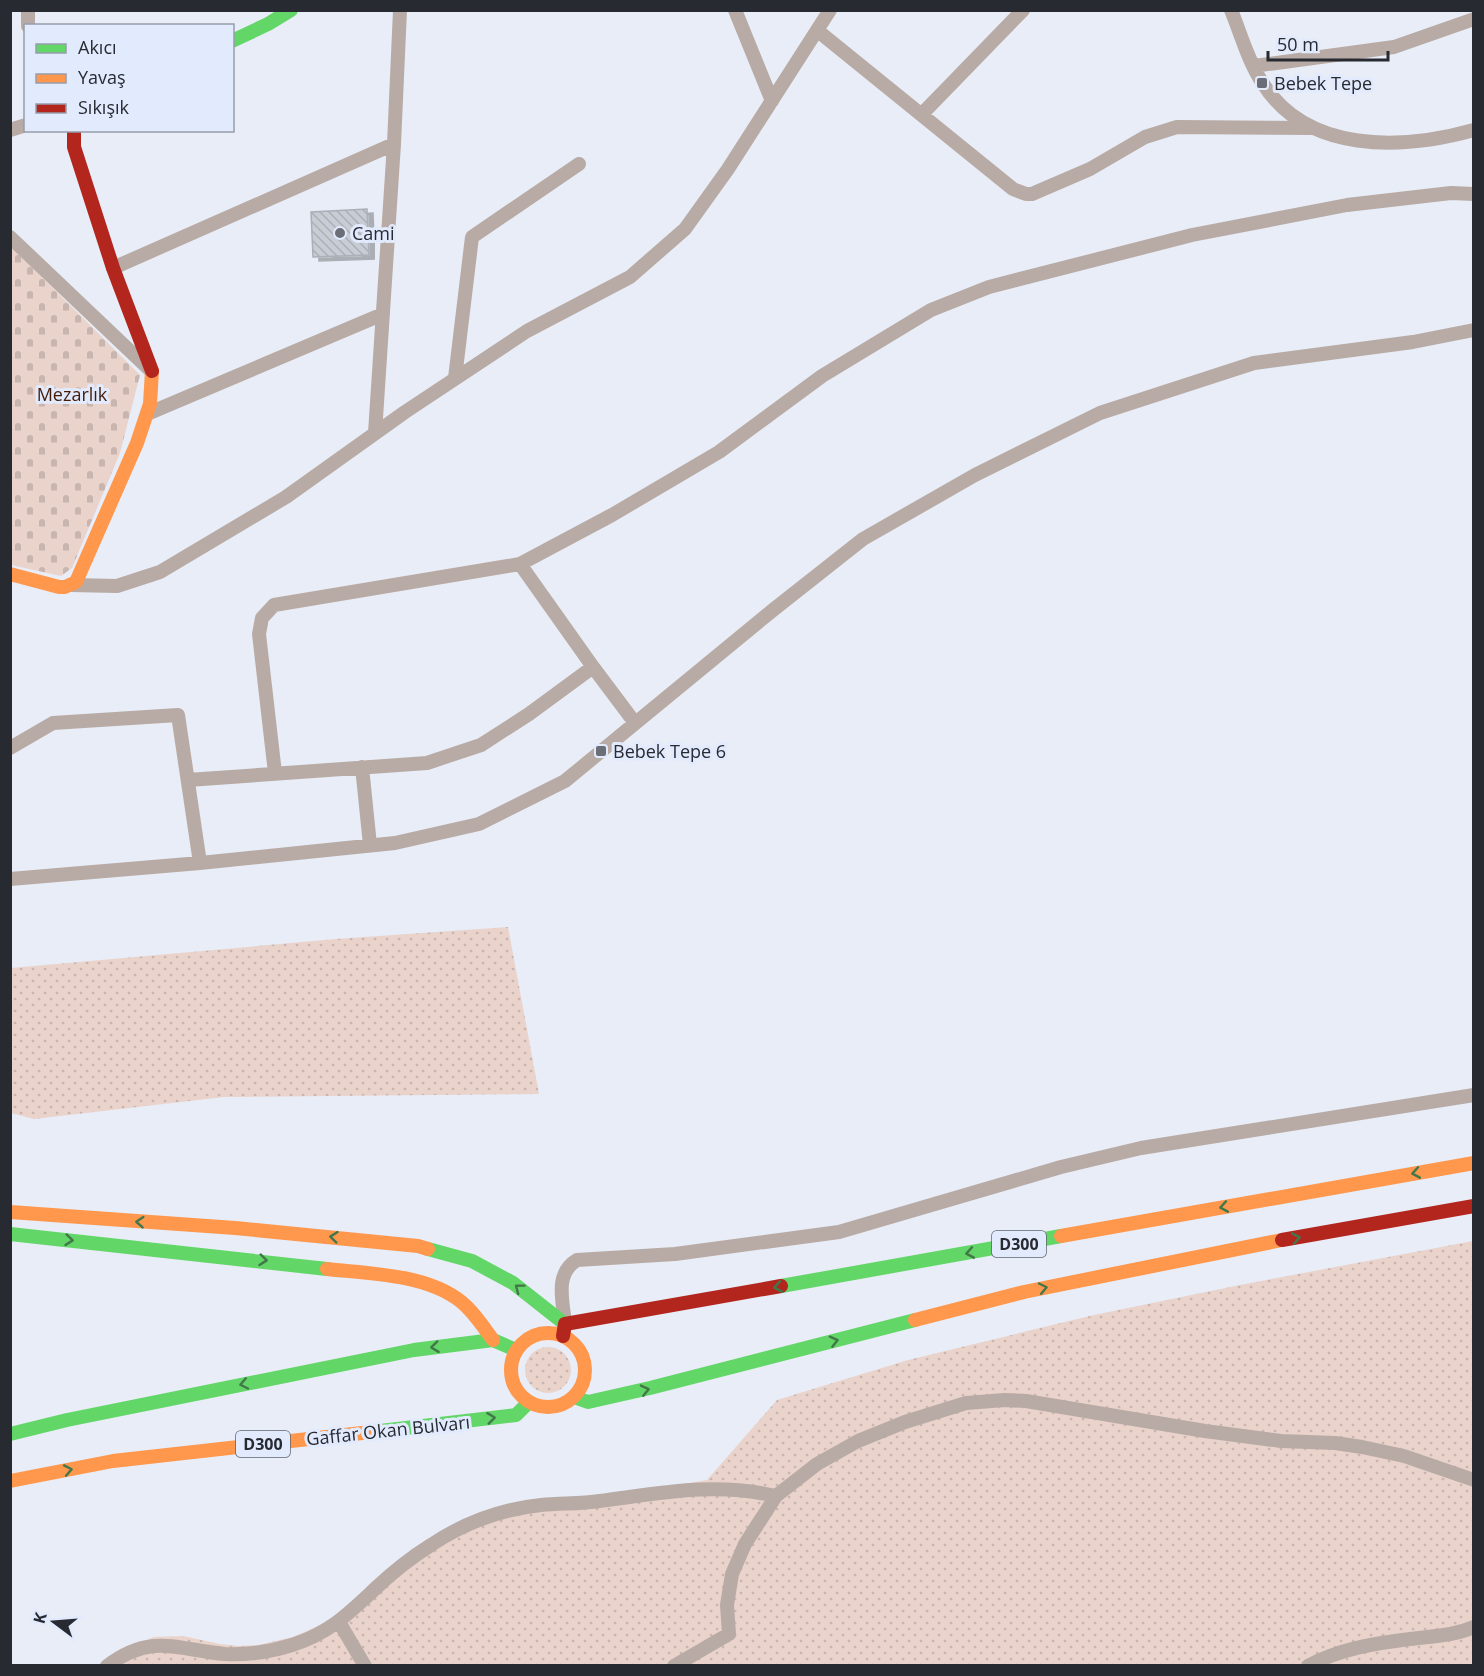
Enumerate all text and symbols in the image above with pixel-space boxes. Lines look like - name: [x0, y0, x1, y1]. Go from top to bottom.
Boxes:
- legend: [24, 24, 234, 132]
- scale bar: [1268, 24, 1388, 62]
- text: 50 m: [1277, 32, 1319, 56]
- text: Akıcı: [78, 35, 117, 59]
- text: Yavaş: [78, 65, 126, 89]
- place label: Bebek Tepe: [1274, 71, 1372, 95]
- marker: Bebek Tepe: [1255, 76, 1269, 90]
- text: Sıkışık: [78, 95, 130, 119]
- place label: Cami: [352, 221, 395, 245]
- marker: Cami: [333, 226, 347, 240]
- park label: Mezarlık: [37, 382, 108, 406]
- place label: Bebek Tepe 6: [613, 739, 726, 763]
- marker: Bebek Tepe 6: [594, 744, 608, 758]
- one-way arrow: [1411, 1167, 1421, 1179]
- one-way arrow: [1219, 1200, 1229, 1213]
- one-way arrow: [135, 1215, 144, 1228]
- one-way arrow: [330, 1231, 339, 1244]
- road number: D300: [992, 1231, 1046, 1257]
- one-way arrow: [1291, 1232, 1301, 1245]
- one-way arrow: [64, 1233, 73, 1246]
- one-way arrow: [965, 1246, 975, 1258]
- one-way arrow: [258, 1253, 267, 1266]
- one-way arrow: [773, 1280, 783, 1292]
- one-way arrow: [1038, 1282, 1048, 1295]
- one-way arrow: [515, 1285, 526, 1296]
- one-way arrow: [828, 1336, 839, 1348]
- one-way arrow: [430, 1340, 440, 1353]
- one-way arrow: [239, 1377, 249, 1390]
- one-way arrow: [640, 1384, 650, 1397]
- street label: Gaffar Okan Bulvarı: [305, 1409, 471, 1451]
- one-way arrow: [486, 1412, 495, 1425]
- road number: D300: [236, 1431, 290, 1457]
- one-way arrow: [63, 1464, 73, 1477]
- north arrow: [24, 1592, 84, 1652]
- text: K: [28, 1609, 52, 1626]

